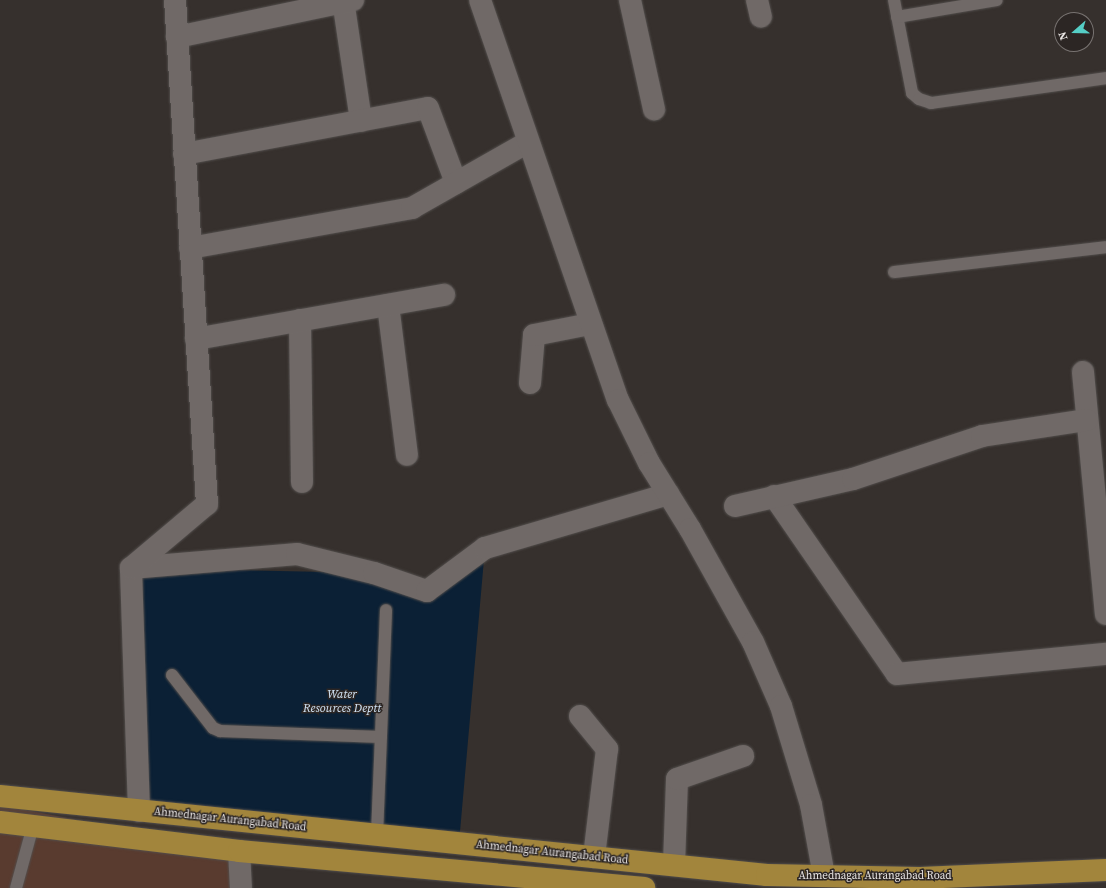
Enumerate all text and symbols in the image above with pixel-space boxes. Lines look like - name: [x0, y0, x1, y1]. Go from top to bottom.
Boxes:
- north arrow: [1054, 12, 1094, 52]
- text: N: [1055, 30, 1072, 42]
- water label: Water Resources Deptt: [303, 688, 381, 716]
- street label: Ahmednagar Aurangabad Road: [153, 805, 307, 835]
- street label: Ahmednagar Aurangabad Road: [475, 838, 629, 868]
- street label: Ahmednagar Aurangabad Road: [798, 869, 952, 883]

